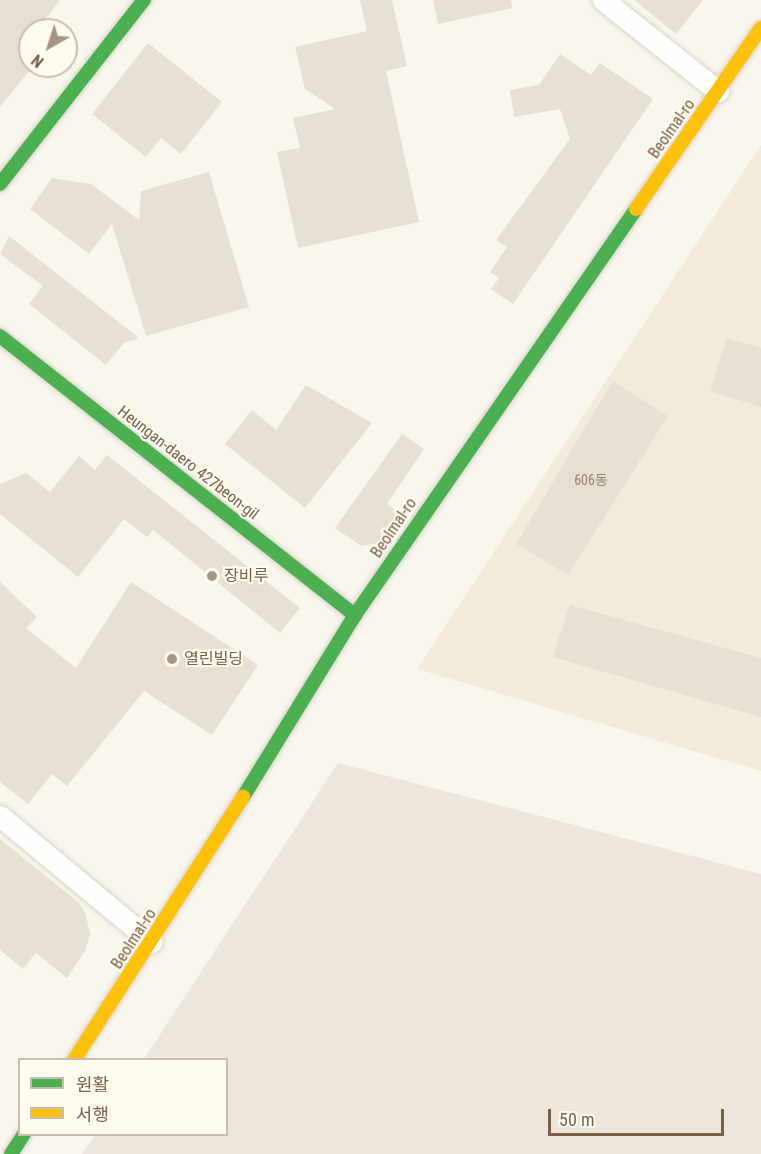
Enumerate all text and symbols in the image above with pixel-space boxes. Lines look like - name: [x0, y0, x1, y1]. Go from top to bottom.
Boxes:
- north arrow: [18, 18, 78, 78]
- text: N: [28, 50, 47, 71]
- street label: Beolmal-ro: [645, 96, 699, 162]
- street label: Heungan-daero 427beon-gil: [114, 402, 262, 524]
- house number: 606동: [574, 472, 608, 488]
- street label: Beolmal-ro: [367, 494, 421, 562]
- place label: 장비루: [224, 566, 268, 586]
- marker: 장비루: [205, 569, 219, 583]
- place label: 열린빌딩: [184, 649, 243, 669]
- marker: 열린빌딩: [165, 652, 179, 666]
- street label: Beolmal-ro: [107, 905, 161, 973]
- legend: [18, 1058, 228, 1136]
- text: 원활: [76, 1074, 109, 1095]
- scale bar: [551, 1097, 726, 1135]
- text: 서행: [76, 1104, 109, 1125]
- text: 50 m: [559, 1109, 594, 1130]

